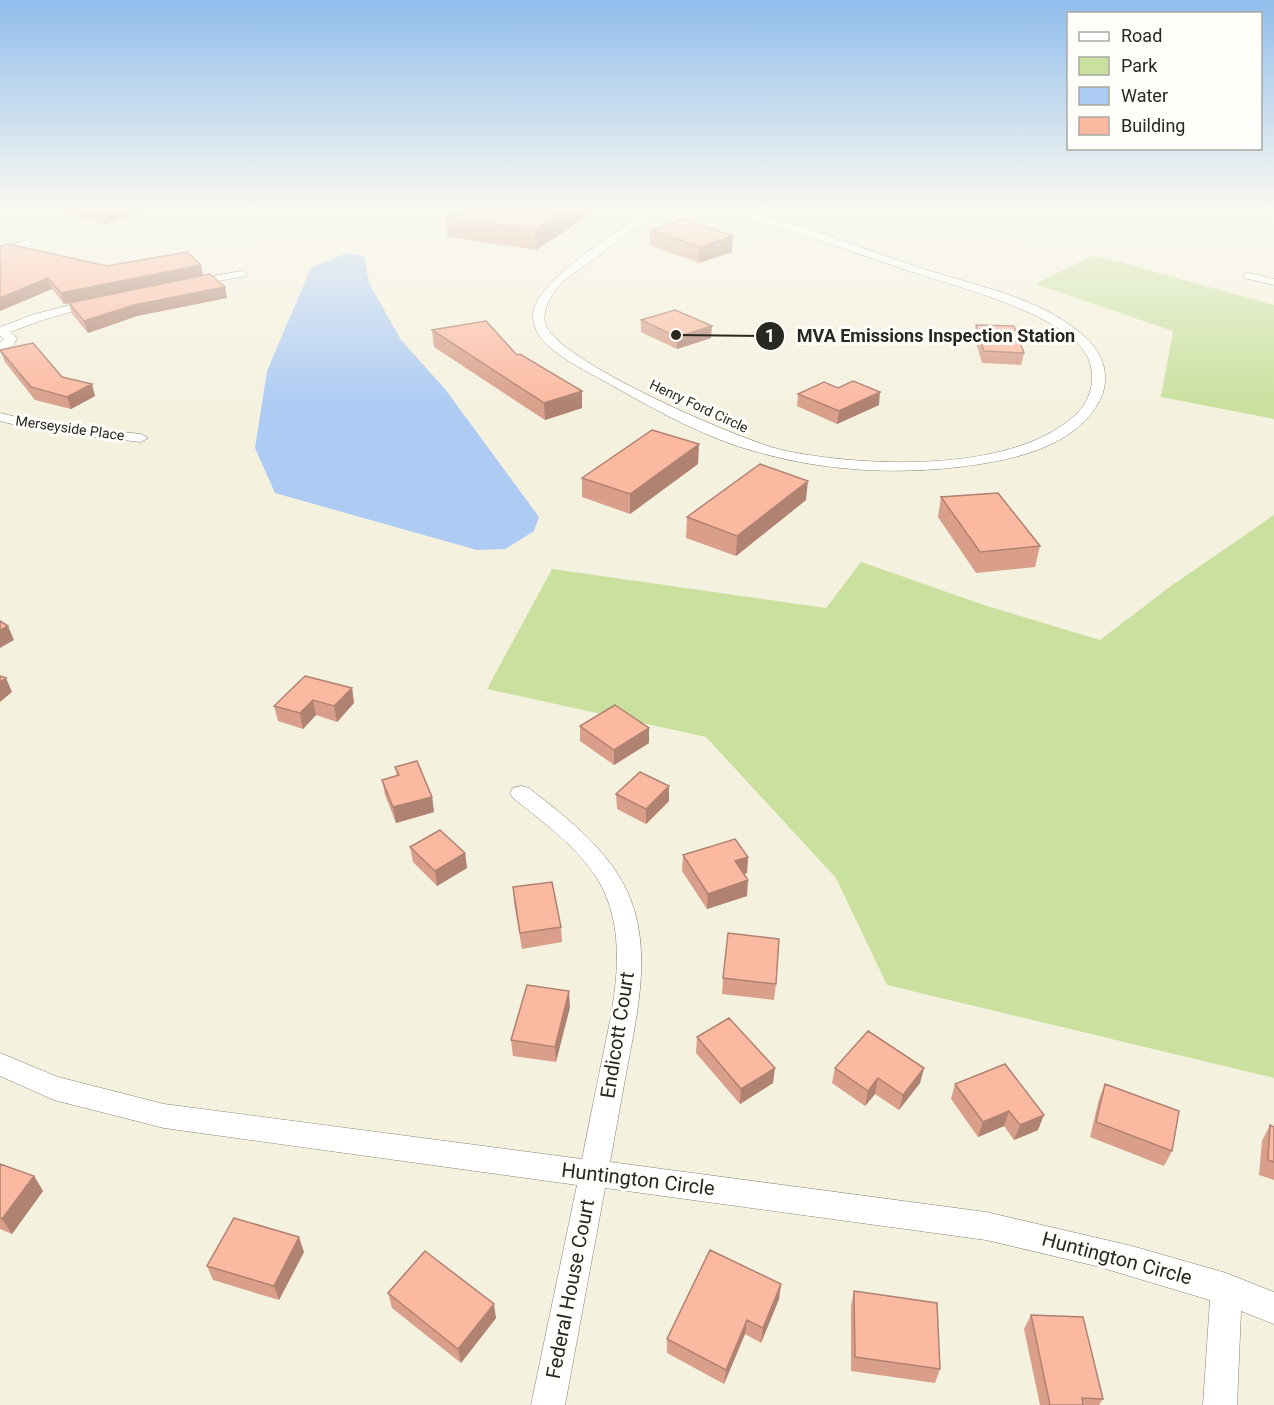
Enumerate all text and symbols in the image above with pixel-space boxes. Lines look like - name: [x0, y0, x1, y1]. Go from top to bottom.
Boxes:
- legend: [1067, 12, 1262, 150]
- text: Road: [1121, 25, 1162, 46]
- text: Park: [1121, 55, 1158, 76]
- text: Water: [1121, 85, 1168, 106]
- text: Building: [1121, 115, 1185, 136]
- callout: MVA Emissions Inspection Station: [755, 318, 1087, 354]
- text: 1: [765, 325, 775, 346]
- text: MVA Emissions Inspection Station: [797, 325, 1075, 346]
- street label: Henry Ford Circle: [647, 376, 751, 436]
- street label: Merseyside Place: [15, 412, 125, 444]
- street label: Endicott Court: [595, 970, 639, 1100]
- street label: Huntington Circle: [560, 1158, 716, 1200]
- street label: Federal House Court: [541, 1197, 599, 1381]
- street label: Huntington Circle: [1039, 1226, 1195, 1290]

